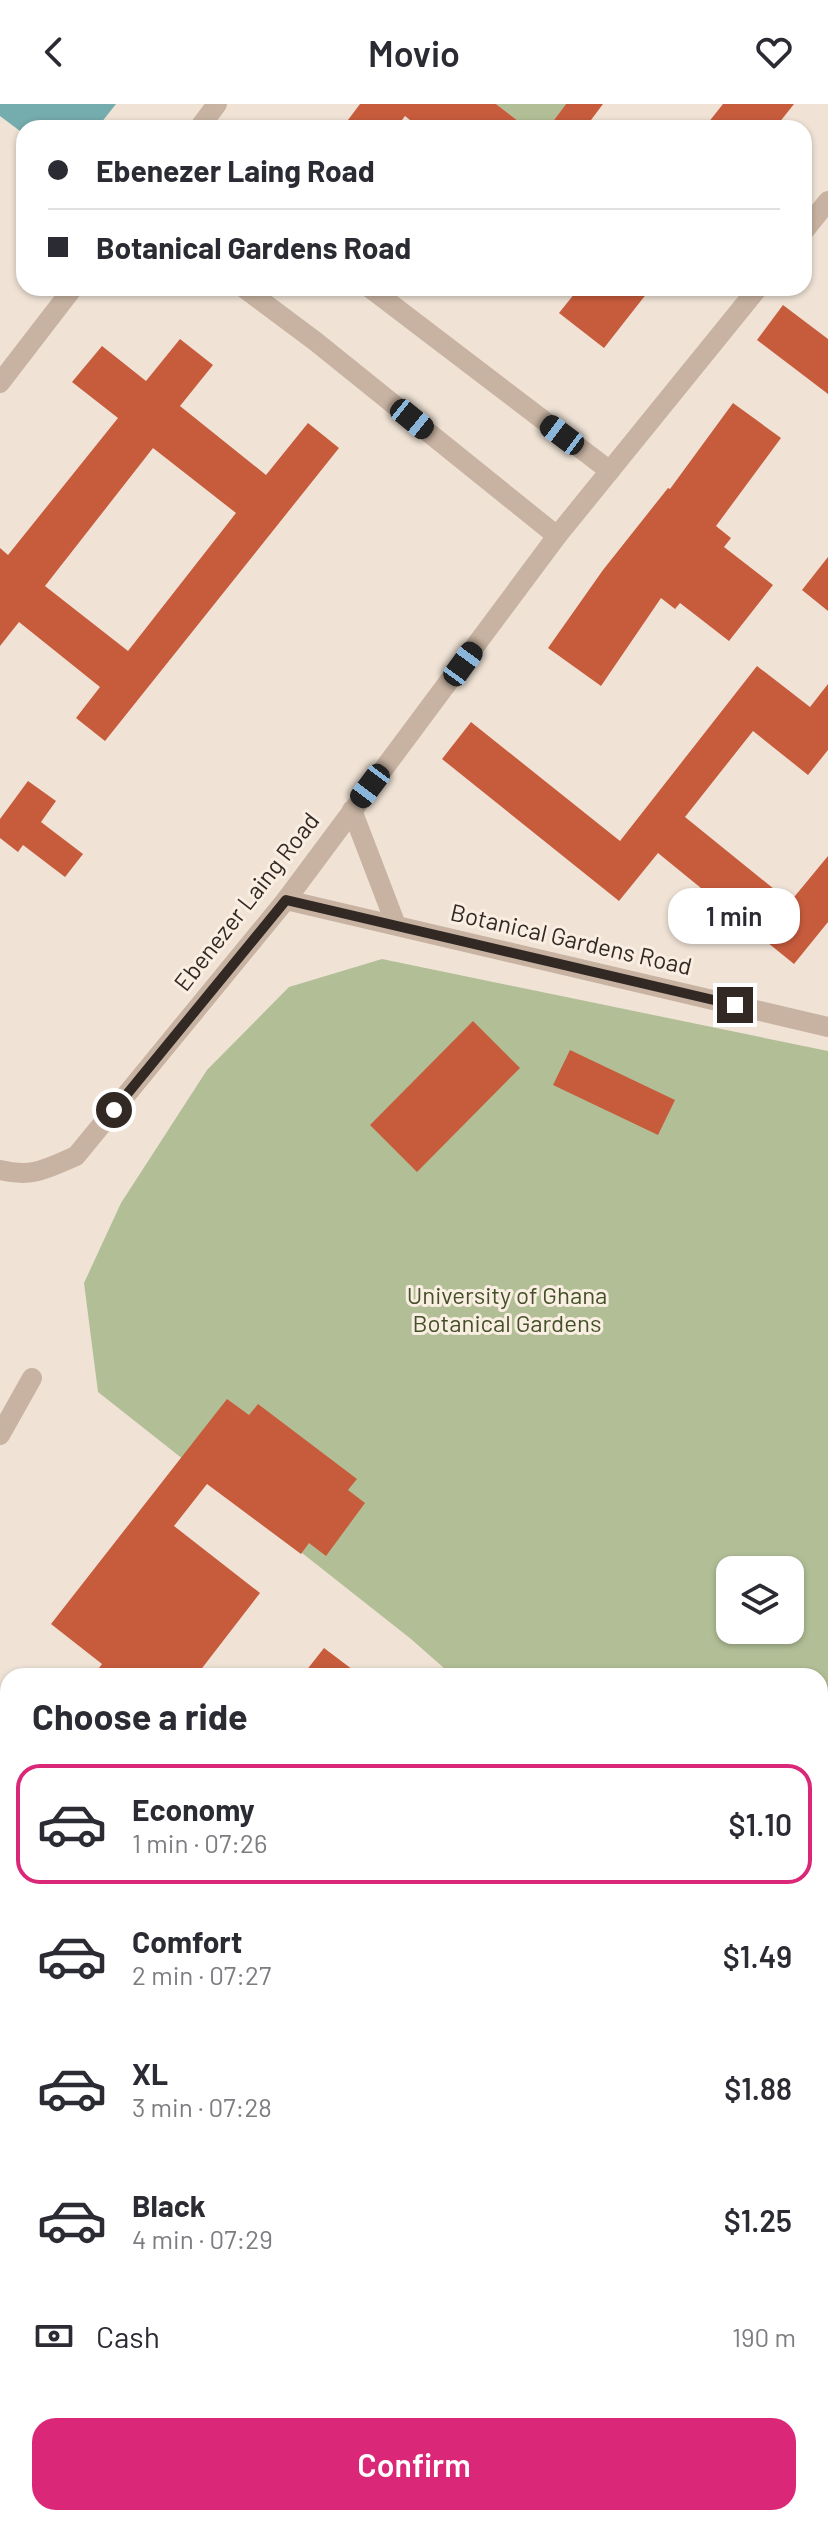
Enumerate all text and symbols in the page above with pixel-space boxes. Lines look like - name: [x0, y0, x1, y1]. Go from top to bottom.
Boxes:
- icon: back: [32, 30, 76, 74]
- icon: heart: [752, 30, 796, 74]
- text: Movio: [368, 31, 460, 74]
- text: Ebenezer Laing Road: [96, 152, 375, 188]
- text: Botanical Gardens Road: [96, 229, 411, 265]
- car: [386, 395, 438, 443]
- car: [536, 411, 588, 459]
- car: [439, 638, 487, 690]
- car: [346, 760, 394, 812]
- street label: Ebenezer Laing Road: [167, 806, 325, 996]
- callout: 1 min: [669, 889, 801, 945]
- street label: Botanical Gardens Road: [448, 897, 695, 980]
- text: 1 min: [706, 900, 762, 931]
- route end: [717, 987, 753, 1023]
- route start: [96, 1092, 132, 1128]
- park label: University of Ghana Botanical Gardens: [407, 1280, 607, 1337]
- map controls: [716, 1556, 804, 1644]
- button: layers: [716, 1556, 804, 1644]
- text: Choose a ride: [32, 1694, 248, 1737]
- icon: car: [36, 1788, 108, 1860]
- text: Economy: [132, 1791, 255, 1827]
- text: $1.10: [729, 1806, 792, 1842]
- text: 1 min · 07:26: [132, 1827, 267, 1858]
- icon: car: [36, 1920, 108, 1992]
- text: Comfort: [132, 1923, 242, 1959]
- text: $1.49: [723, 1938, 792, 1974]
- text: 2 min · 07:27: [132, 1959, 271, 1990]
- icon: car: [36, 2052, 108, 2124]
- text: XL: [132, 2055, 168, 2091]
- text: $1.88: [724, 2070, 792, 2106]
- text: 3 min · 07:28: [132, 2091, 272, 2122]
- icon: car: [36, 2184, 108, 2256]
- text: Black: [132, 2187, 206, 2223]
- text: $1.25: [724, 2202, 792, 2238]
- text: 4 min · 07:29: [132, 2223, 273, 2254]
- icon: cash: [32, 2314, 76, 2358]
- text: Cash: [96, 2318, 160, 2354]
- text: 190 m: [732, 2321, 796, 2352]
- button: Confirm: [32, 2418, 796, 2510]

